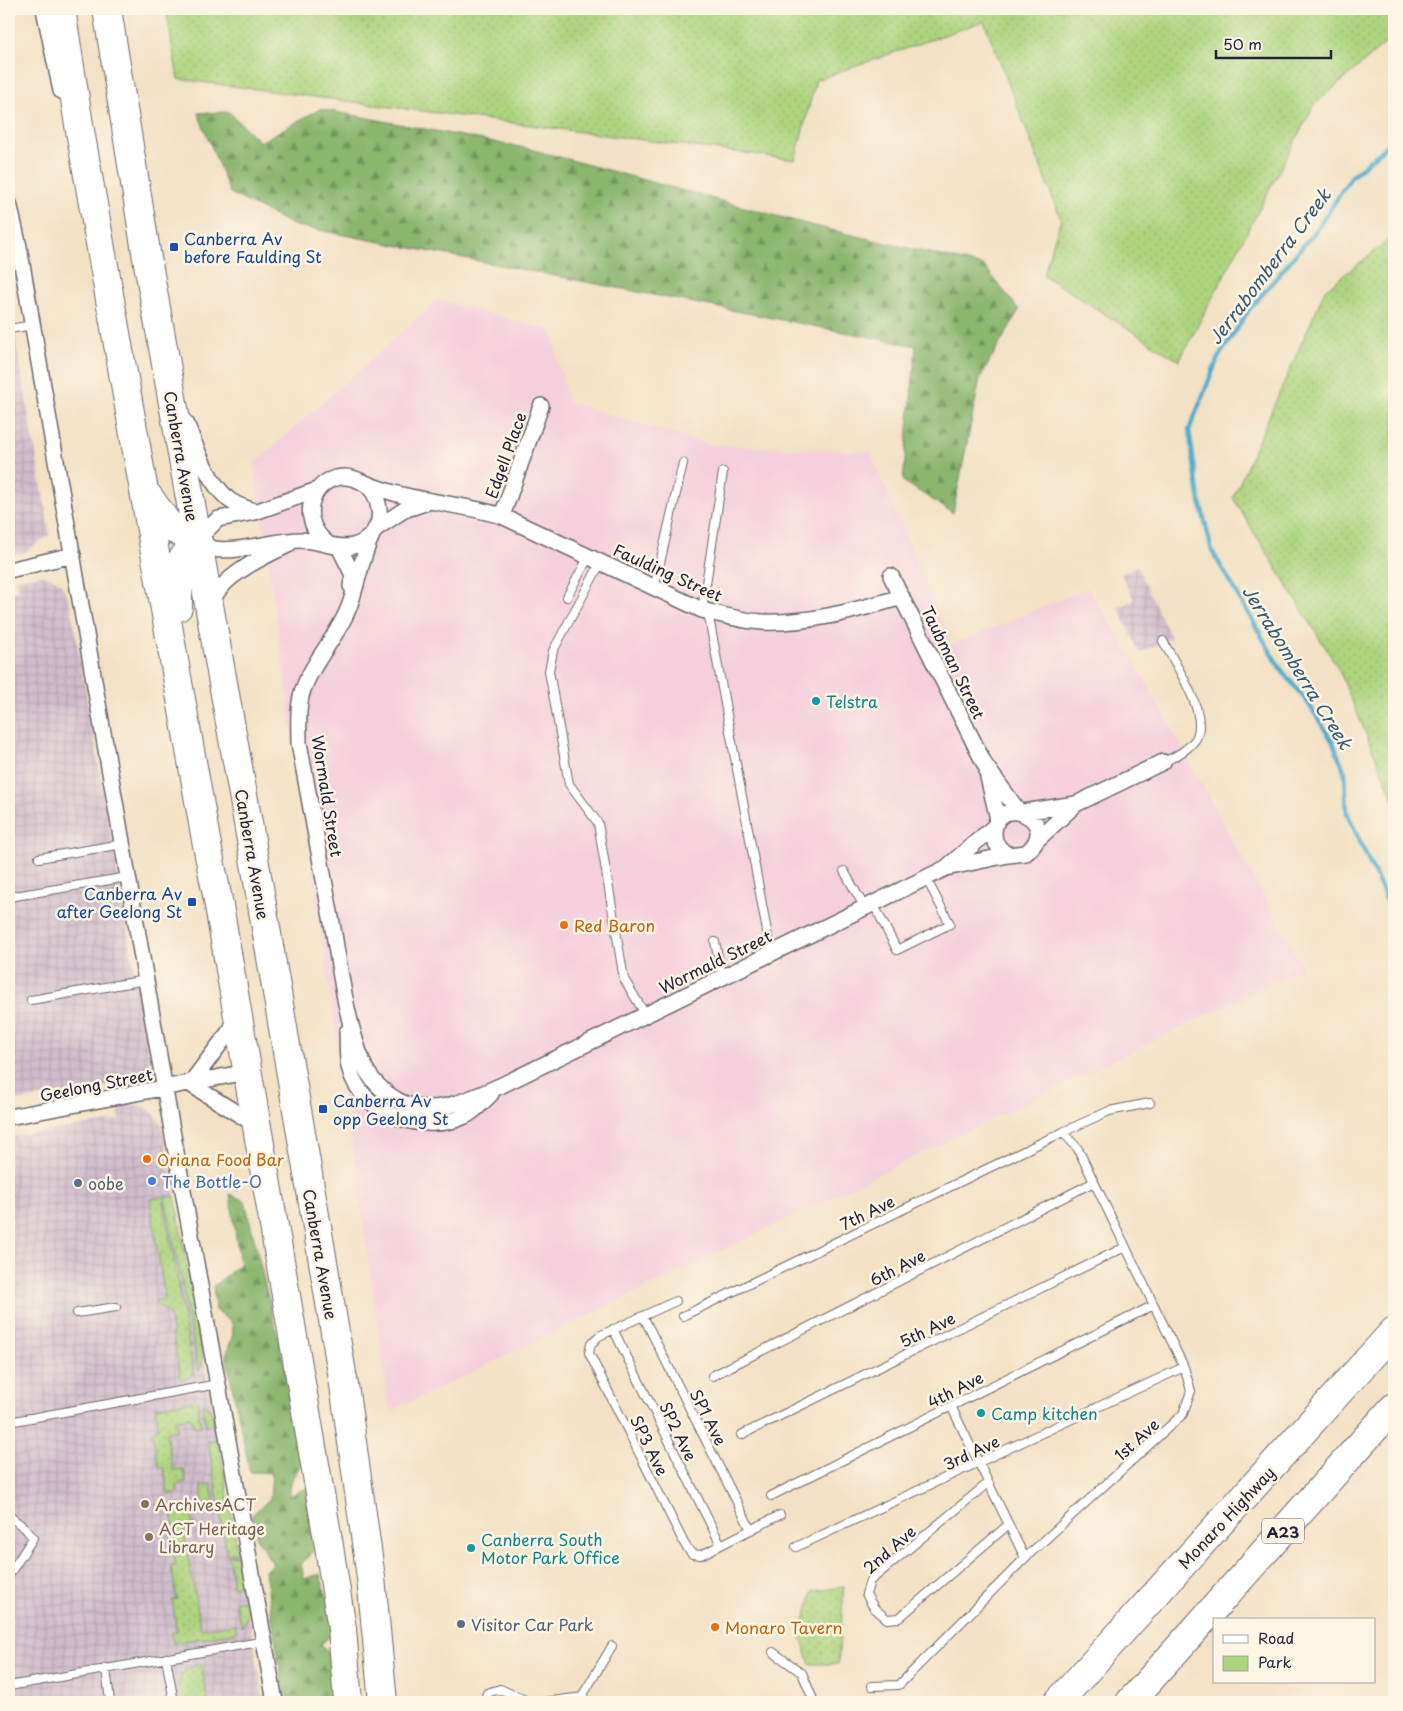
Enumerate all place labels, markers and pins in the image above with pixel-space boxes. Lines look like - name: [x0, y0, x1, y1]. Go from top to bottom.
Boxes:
- place label: Canberra Av before Faulding St: [184, 226, 322, 268]
- marker: Canberra Av before Faulding St: [168, 241, 180, 253]
- place label: Telstra: [826, 689, 878, 713]
- marker: Telstra: [810, 695, 822, 707]
- place label: Canberra Av after Geelong St: [57, 881, 183, 923]
- marker: Canberra Av after Geelong St: [186, 896, 198, 908]
- place label: Red Baron: [574, 913, 655, 937]
- marker: Red Baron: [558, 919, 570, 931]
- place label: Canberra Av opp Geelong St: [333, 1088, 448, 1130]
- marker: Canberra Av opp Geelong St: [317, 1103, 329, 1115]
- place label: Oriana Food Bar: [157, 1147, 285, 1171]
- marker: Oriana Food Bar: [141, 1153, 153, 1165]
- place label: The Bottle-O: [162, 1169, 262, 1193]
- place label: oobe: [88, 1171, 124, 1195]
- marker: The Bottle-O: [146, 1175, 158, 1187]
- marker: oobe: [72, 1177, 84, 1189]
- place label: Camp kitchen: [991, 1401, 1098, 1425]
- marker: Camp kitchen: [975, 1407, 987, 1419]
- place label: ArchivesACT: [155, 1492, 256, 1516]
- marker: ArchivesACT: [139, 1498, 151, 1510]
- place label: ACT Heritage Library: [159, 1516, 265, 1558]
- place label: Canberra South Motor Park Office: [481, 1527, 620, 1569]
- marker: ACT Heritage Library: [143, 1531, 155, 1543]
- marker: Canberra South Motor Park Office: [465, 1542, 477, 1554]
- place label: Visitor Car Park: [471, 1612, 594, 1636]
- place label: Monaro Tavern: [725, 1615, 842, 1639]
- marker: Visitor Car Park: [455, 1618, 467, 1630]
- marker: Monaro Tavern: [709, 1621, 721, 1633]

